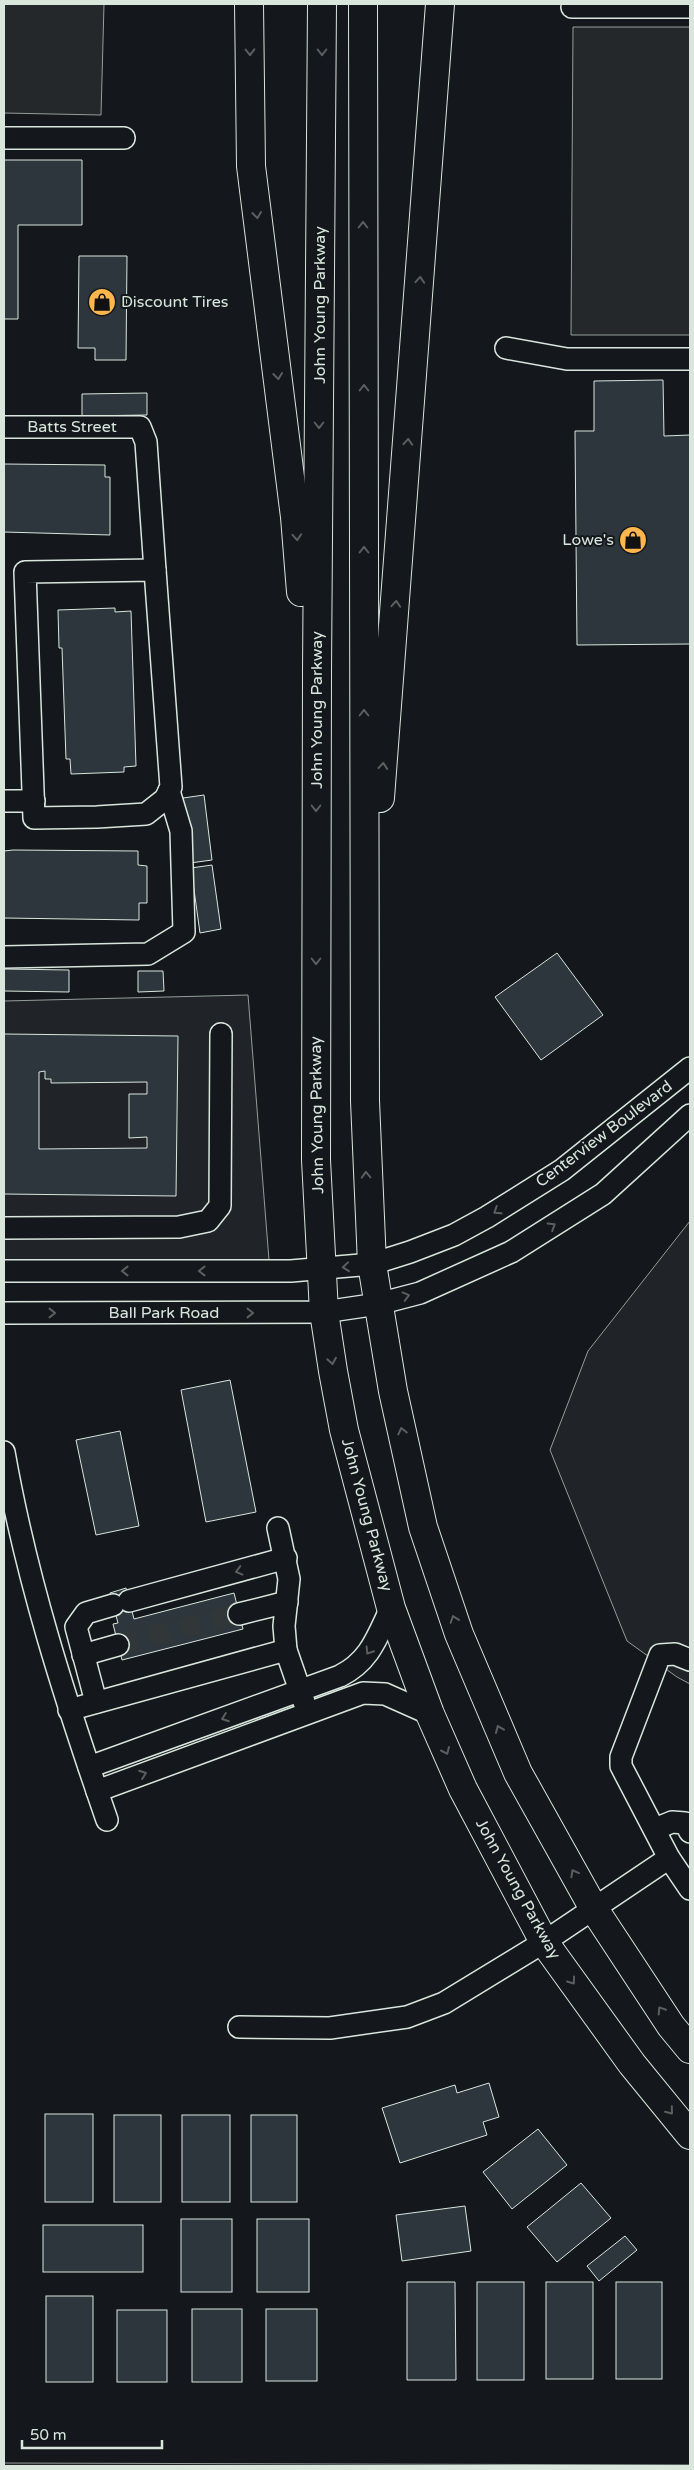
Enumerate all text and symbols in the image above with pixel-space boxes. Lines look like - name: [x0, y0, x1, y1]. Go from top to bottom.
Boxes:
- one-way arrow: [245, 49, 255, 57]
- one-way arrow: [316, 49, 327, 57]
- one-way arrow: [251, 211, 262, 219]
- one-way arrow: [358, 221, 368, 228]
- street label: John Young Parkway: [310, 226, 330, 384]
- one-way arrow: [414, 275, 425, 283]
- shop icon: Discount Tires: [87, 287, 117, 317]
- place label: Discount Tires: [121, 292, 228, 312]
- one-way arrow: [272, 372, 282, 380]
- one-way arrow: [359, 383, 369, 391]
- street label: Batts Street: [27, 417, 117, 437]
- one-way arrow: [314, 422, 324, 429]
- one-way arrow: [402, 438, 413, 446]
- shop icon: Lowe's: [618, 525, 648, 555]
- place label: Lowe's: [562, 530, 614, 550]
- one-way arrow: [291, 533, 302, 541]
- one-way arrow: [359, 546, 369, 554]
- one-way arrow: [390, 600, 401, 608]
- street label: John Young Parkway: [307, 631, 327, 789]
- one-way arrow: [359, 708, 369, 716]
- one-way arrow: [377, 762, 388, 770]
- one-way arrow: [311, 805, 321, 813]
- one-way arrow: [311, 958, 321, 965]
- street label: John Young Parkway: [306, 1036, 328, 1194]
- street label: Centerview Boulevard: [532, 1076, 676, 1192]
- one-way arrow: [361, 1170, 372, 1178]
- one-way arrow: [493, 1205, 502, 1215]
- one-way arrow: [547, 1223, 556, 1233]
- one-way arrow: [342, 1261, 350, 1272]
- one-way arrow: [121, 1266, 129, 1276]
- one-way arrow: [198, 1266, 206, 1276]
- one-way arrow: [402, 1292, 410, 1302]
- street label: Ball Park Road: [109, 1303, 219, 1323]
- one-way arrow: [49, 1308, 57, 1318]
- one-way arrow: [246, 1308, 254, 1318]
- one-way arrow: [326, 1356, 336, 1365]
- one-way arrow: [397, 1427, 408, 1436]
- street label: John Young Parkway: [337, 1436, 397, 1594]
- one-way arrow: [234, 1565, 243, 1576]
- one-way arrow: [450, 1616, 460, 1624]
- one-way arrow: [366, 1646, 376, 1655]
- one-way arrow: [221, 1712, 229, 1722]
- one-way arrow: [495, 1725, 505, 1734]
- one-way arrow: [440, 1746, 451, 1755]
- one-way arrow: [138, 1770, 146, 1780]
- street label: John Young Parkway: [471, 1815, 565, 1963]
- one-way arrow: [570, 1869, 580, 1878]
- one-way arrow: [566, 1976, 575, 1985]
- one-way arrow: [657, 2007, 667, 2016]
- one-way arrow: [665, 2105, 673, 2114]
- scale bar: [22, 2418, 162, 2450]
- text: 50 m: [30, 2426, 67, 2444]

